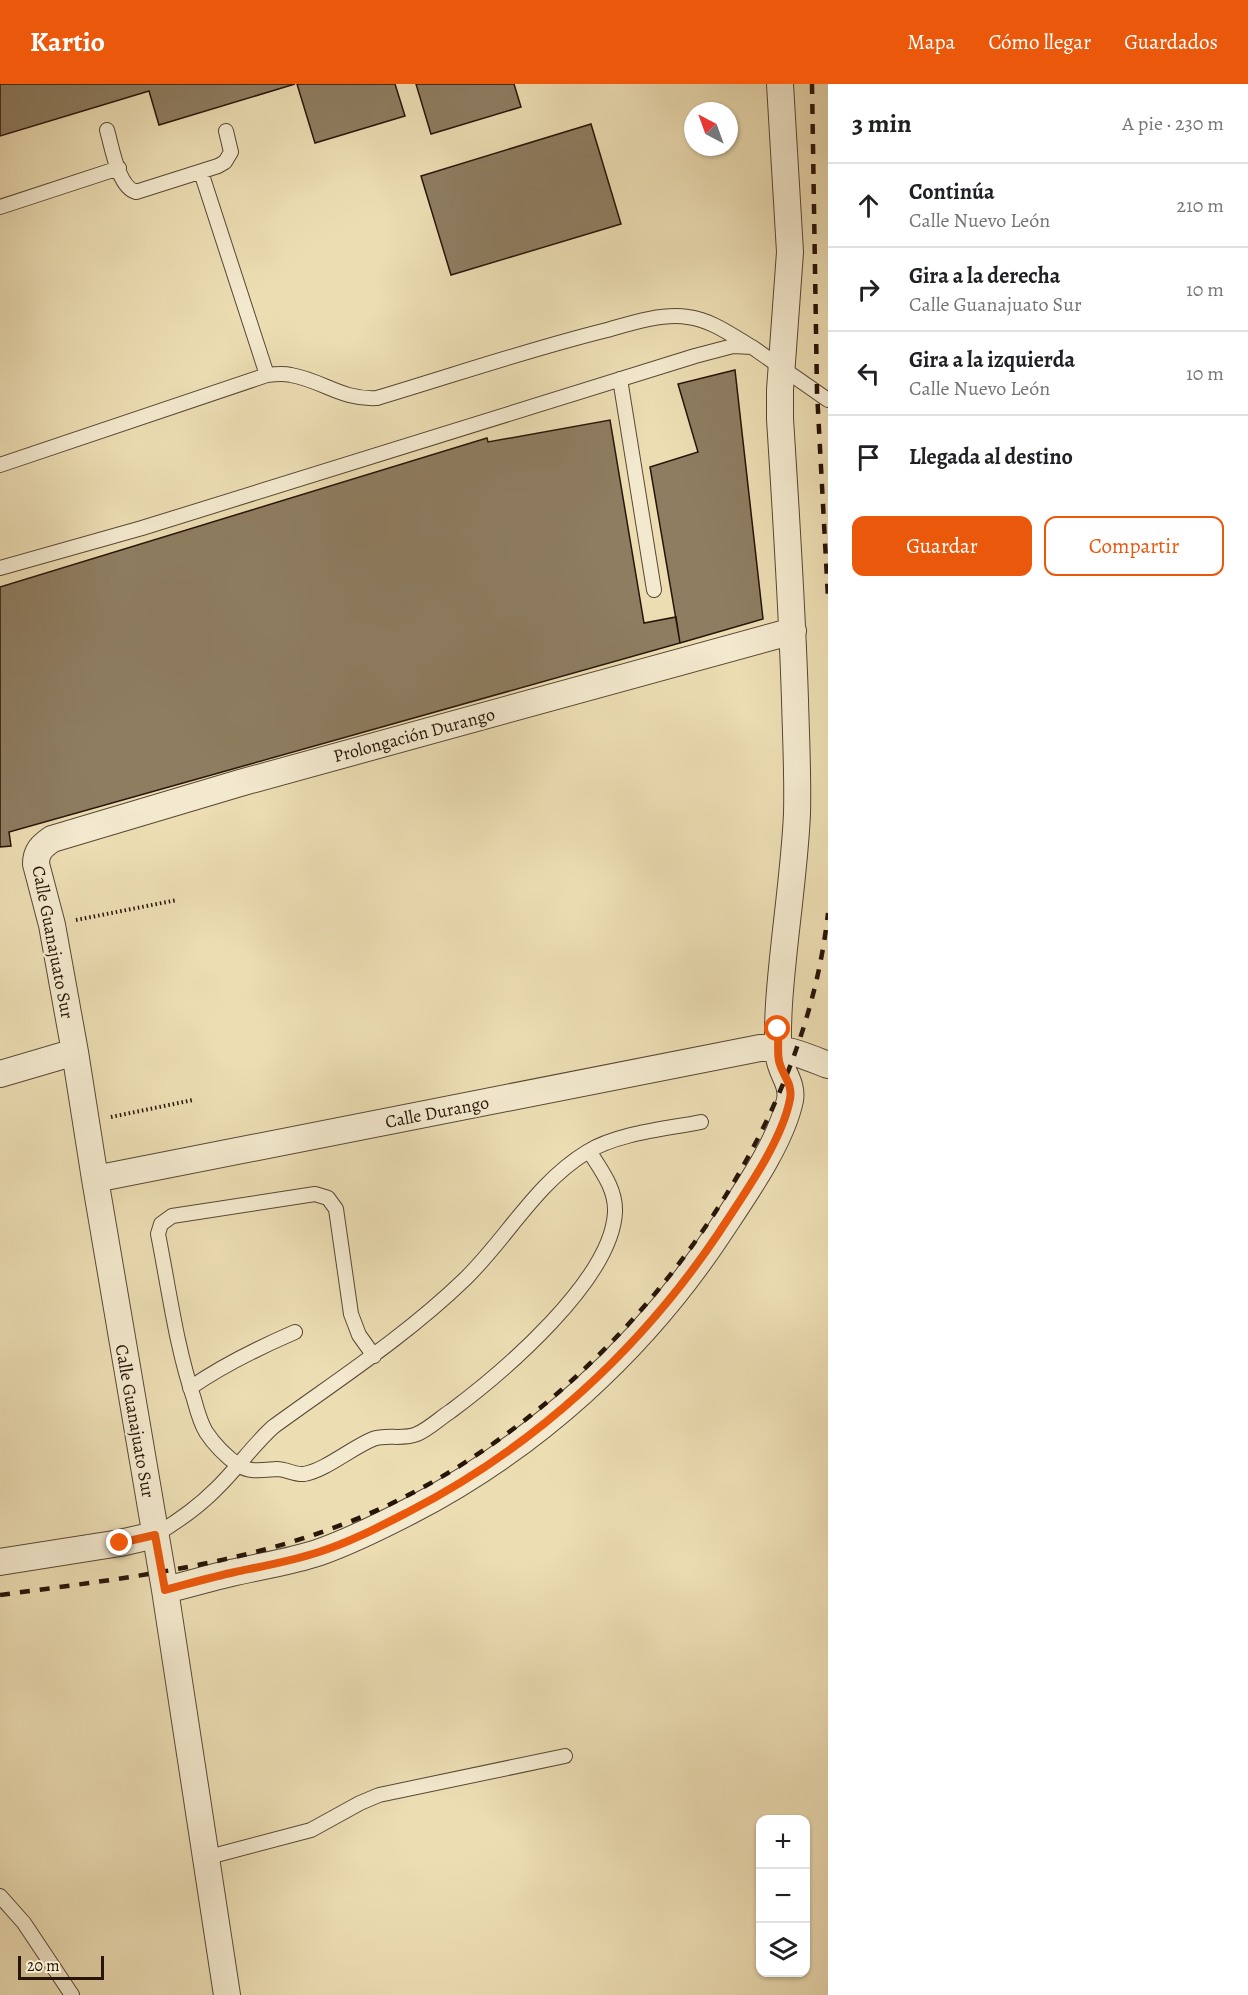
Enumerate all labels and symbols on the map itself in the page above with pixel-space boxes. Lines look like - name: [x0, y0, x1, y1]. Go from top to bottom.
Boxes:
- north arrow: [684, 102, 738, 156]
- street label: Prolongación Durango: [331, 702, 497, 768]
- street label: Calle Guanajuato Sur: [26, 863, 80, 1021]
- route start: [764, 1015, 790, 1041]
- street label: Calle Durango: [383, 1090, 491, 1134]
- street label: Calle Guanajuato Sur: [110, 1342, 160, 1500]
- route end: [106, 1529, 132, 1555]
- scale bar: [18, 1953, 104, 1980]

